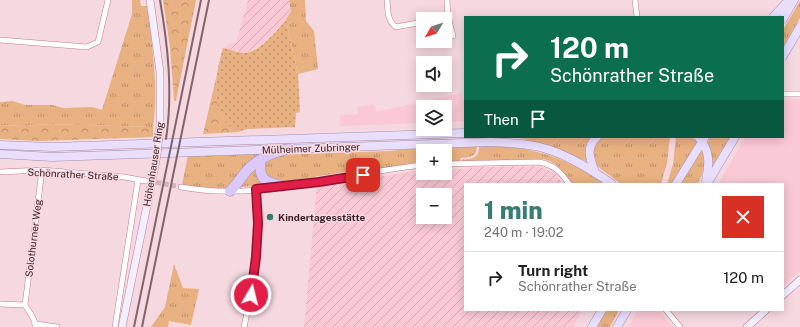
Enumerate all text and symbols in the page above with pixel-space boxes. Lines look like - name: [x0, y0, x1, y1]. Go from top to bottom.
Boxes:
- north arrow: [416, 12, 452, 48]
- map controls: [416, 12, 452, 224]
- text: 120 m: [550, 31, 629, 64]
- icon: right: [484, 32, 536, 84]
- button: sound: [416, 56, 452, 92]
- text: Schönrather Straße: [550, 65, 714, 86]
- button: layers: [416, 100, 452, 136]
- icon: arrive: [527, 108, 549, 130]
- text: Then: [484, 111, 519, 128]
- street label: Höhenhauser Ring: [140, 121, 166, 207]
- street label: Mülheimer Zubringer: [262, 140, 360, 156]
- button: +: [416, 144, 452, 180]
- pin: [346, 158, 380, 192]
- icon: arrive: [352, 164, 374, 186]
- street label: Schönrather Straße: [27, 166, 119, 182]
- button: −: [416, 188, 452, 224]
- text: 1 min: [484, 196, 543, 224]
- button: close: [722, 196, 764, 238]
- street label: Solothurner Weg: [22, 198, 44, 278]
- place label: Kindertagesstätte: [278, 211, 365, 223]
- marker: Kindertagesstätte: [265, 212, 275, 222]
- text: 240 m · 19:02: [484, 225, 564, 240]
- text: Turn right: [518, 262, 588, 279]
- icon: right: [484, 267, 506, 289]
- text: 120 m: [723, 269, 764, 286]
- position arrow: [230, 274, 272, 316]
- text: Schönrather Straße: [518, 279, 637, 294]

